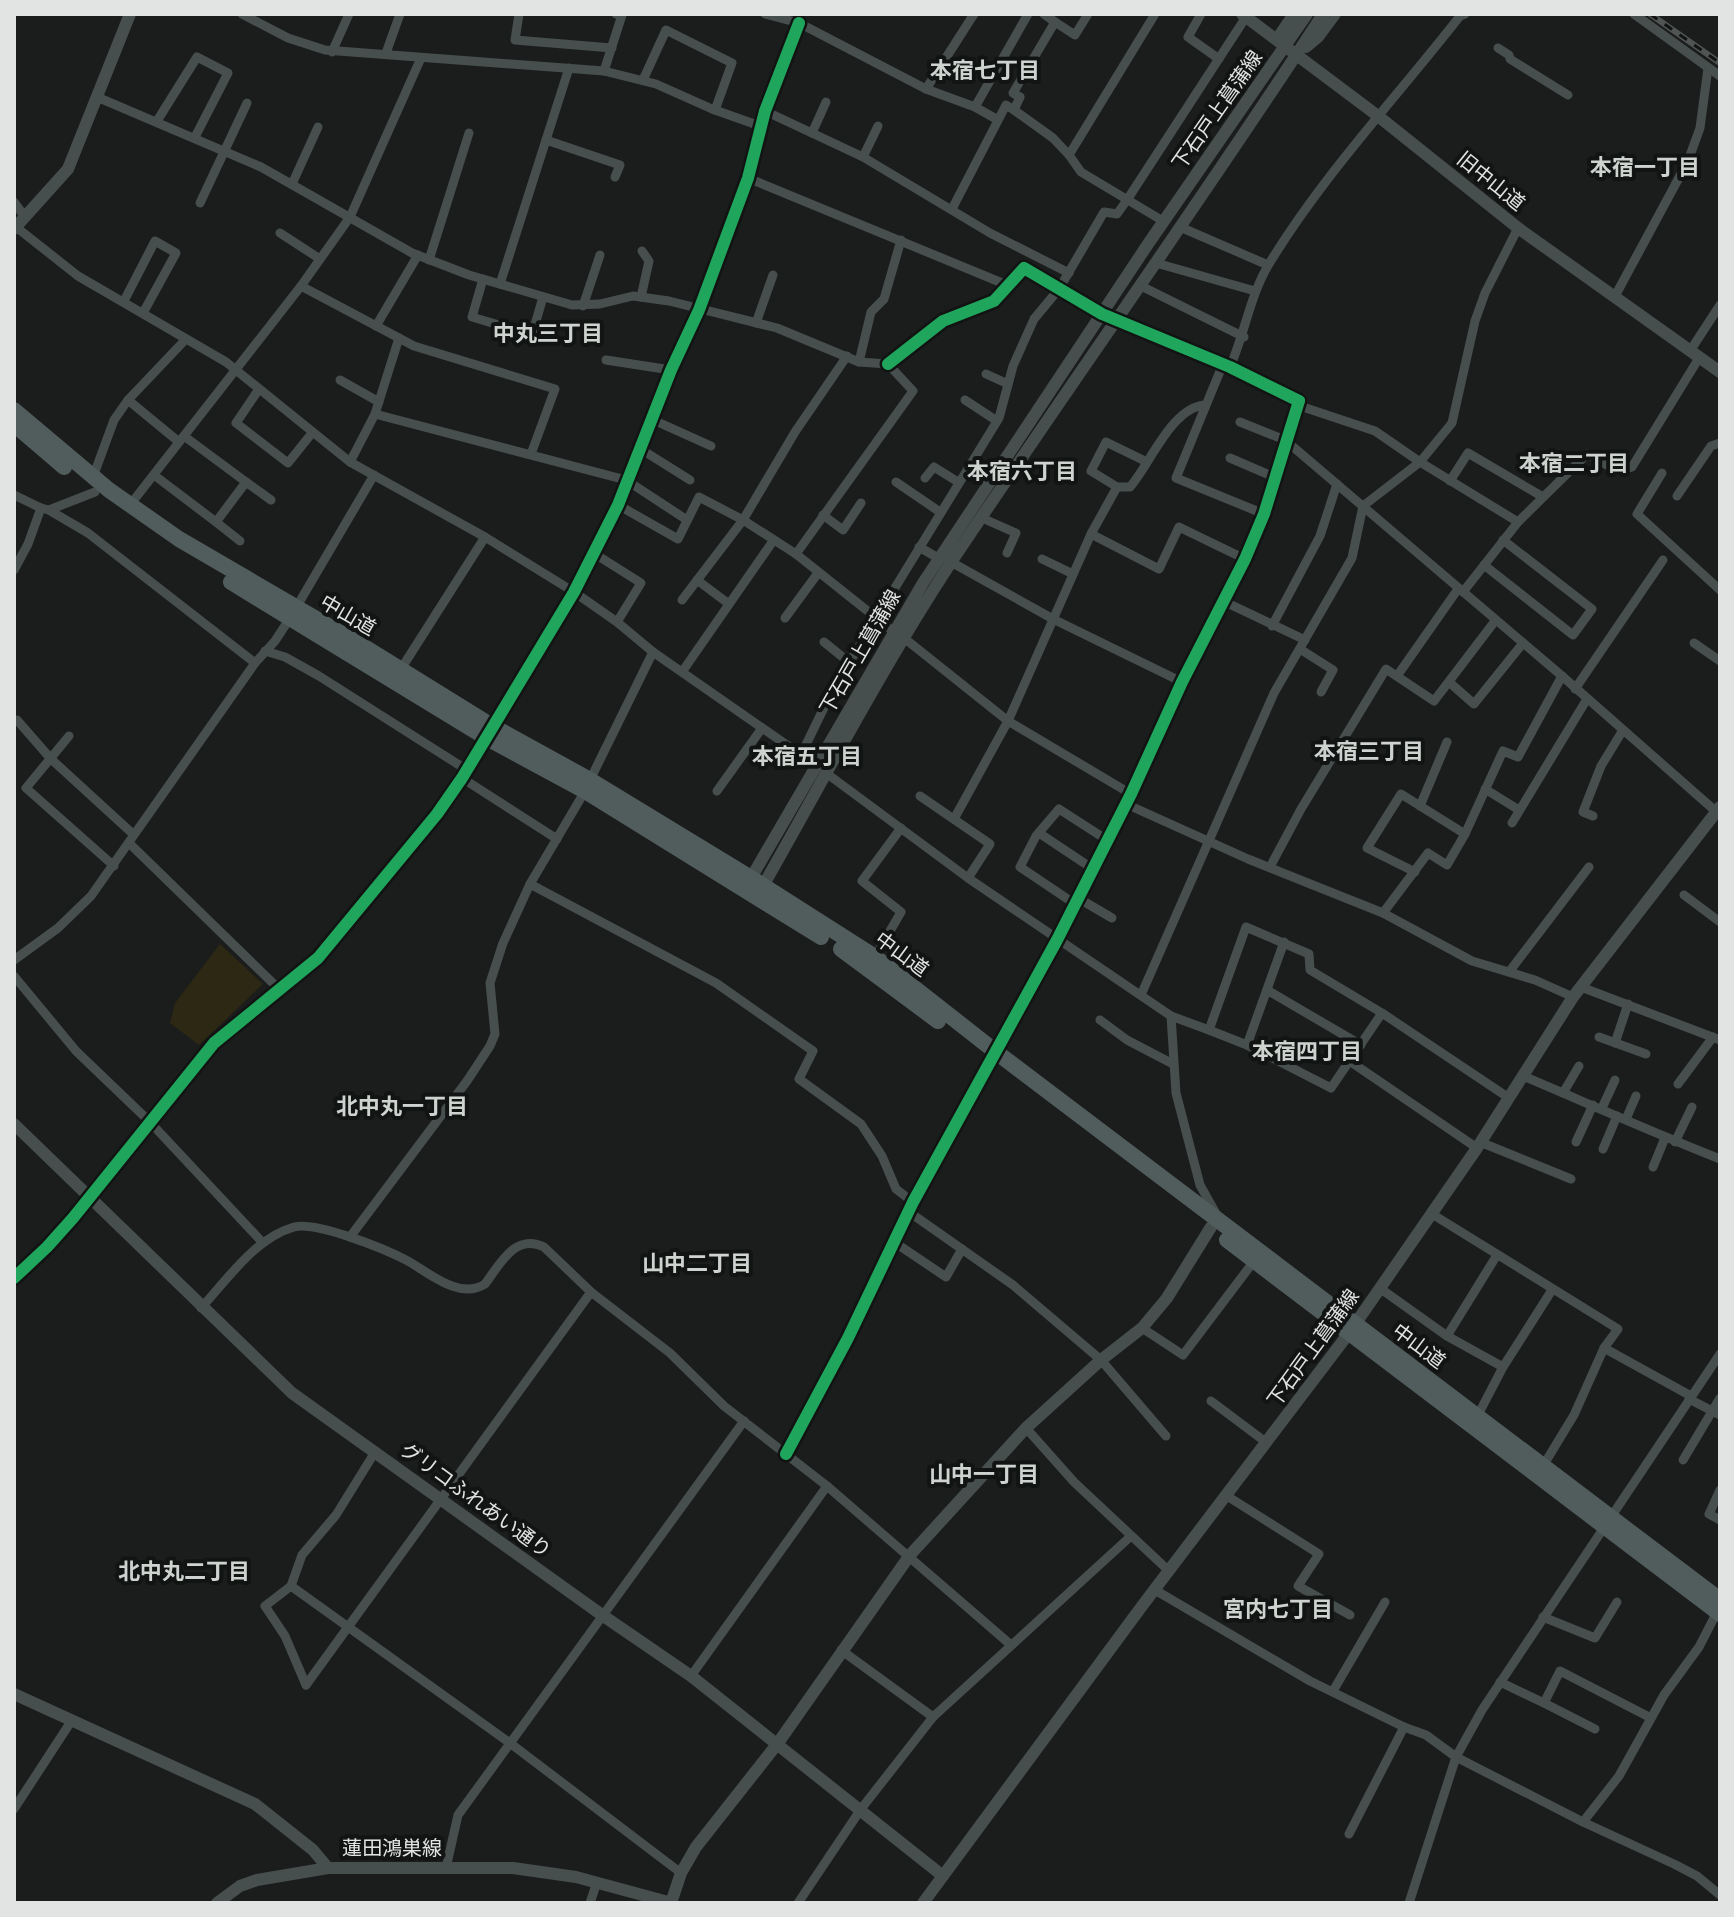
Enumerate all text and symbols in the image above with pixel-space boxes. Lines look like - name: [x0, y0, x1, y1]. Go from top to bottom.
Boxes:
- street label: 下石戸上菖蒲線: [1167, 46, 1267, 174]
- district label: 本宿七丁目: [930, 57, 1040, 83]
- street label: 旧中山道: [1452, 147, 1530, 215]
- district label: 本宿一丁目: [1590, 154, 1700, 180]
- district label: 中丸三丁目: [493, 320, 603, 346]
- district label: 本宿二丁目: [1519, 450, 1629, 476]
- district label: 本宿六丁目: [967, 458, 1077, 484]
- street label: 下石戸上菖蒲線: [815, 585, 905, 719]
- street label: 中山道: [316, 590, 380, 640]
- district label: 本宿三丁目: [1314, 738, 1424, 764]
- district label: 本宿五丁目: [752, 743, 862, 769]
- street label: 中山道: [871, 927, 933, 981]
- district label: 本宿四丁目: [1252, 1038, 1362, 1064]
- district label: 北中丸一丁目: [336, 1093, 468, 1119]
- district label: 山中二丁目: [642, 1250, 752, 1276]
- street label: 下石戸上菖蒲線: [1262, 1284, 1364, 1412]
- street label: 中山道: [1388, 1318, 1450, 1374]
- street label: グリコふれあい通り: [396, 1437, 556, 1563]
- district label: 山中一丁目: [929, 1461, 1039, 1487]
- district label: 北中丸二丁目: [118, 1558, 250, 1584]
- district label: 宮内七丁目: [1223, 1596, 1333, 1622]
- street label: 蓮田鴻巣線: [342, 1836, 442, 1860]

